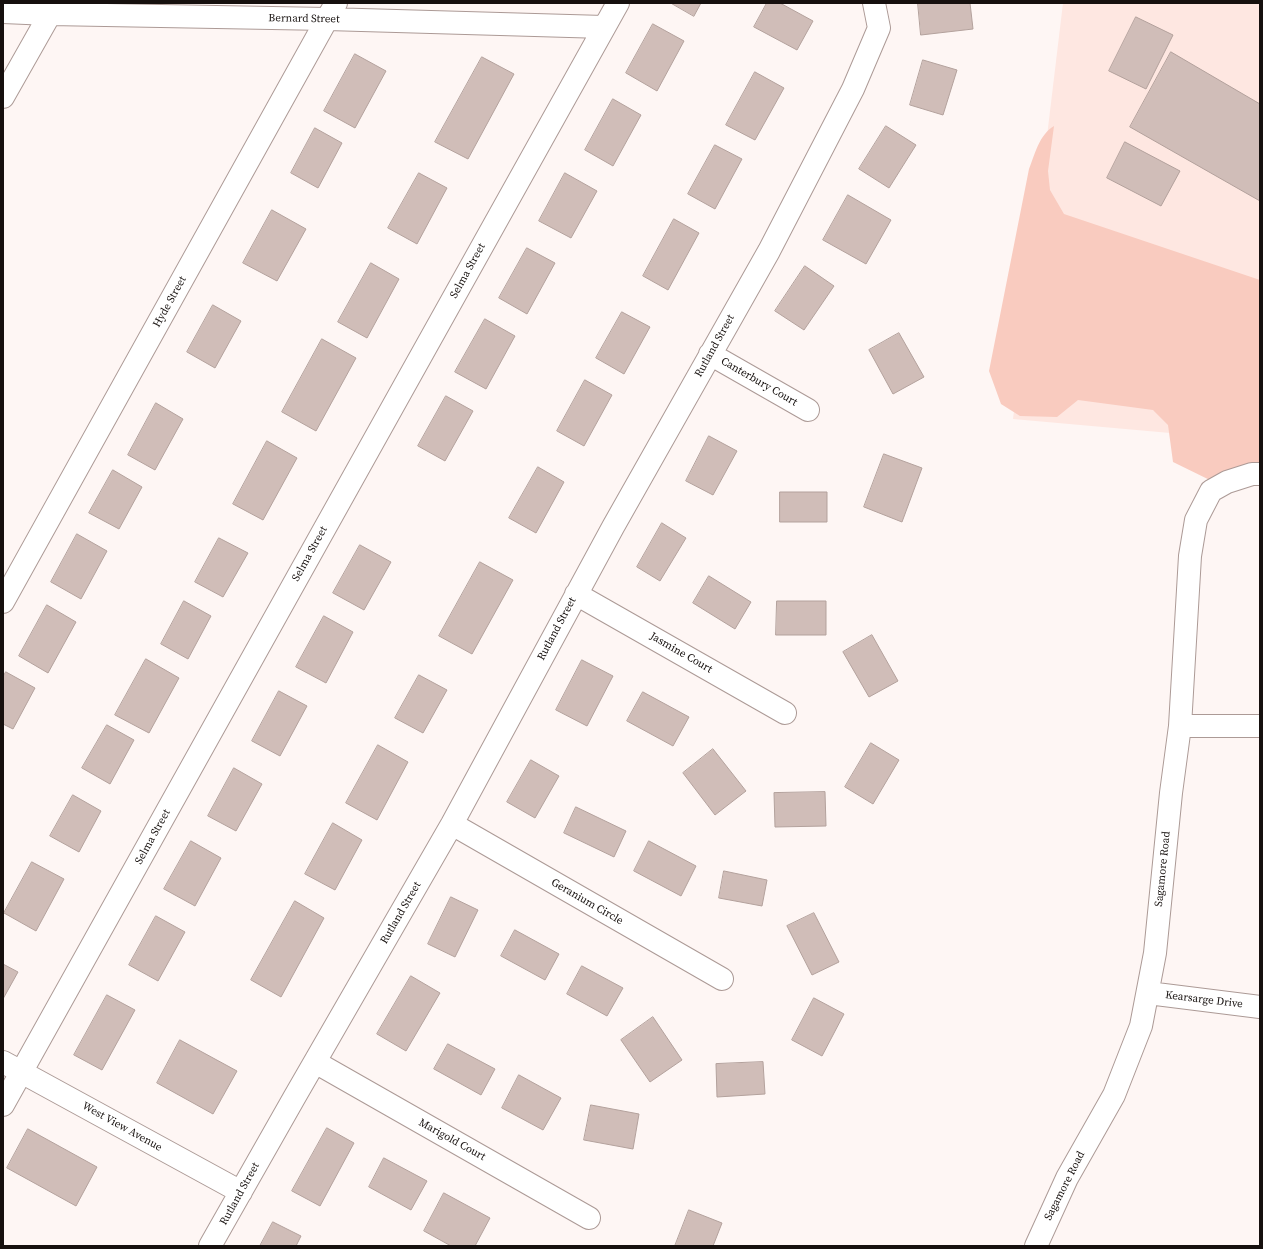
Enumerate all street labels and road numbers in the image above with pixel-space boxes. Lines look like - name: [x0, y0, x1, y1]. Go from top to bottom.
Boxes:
- street label: Bernard Street: [268, 12, 340, 26]
- street label: Selma Street: [447, 241, 489, 301]
- street label: Hyde Street: [151, 274, 189, 330]
- street label: Rutland Street: [692, 312, 738, 380]
- street label: Canterbury Court: [718, 355, 800, 409]
- street label: Selma Street: [289, 524, 331, 584]
- street label: Rutland Street: [535, 595, 579, 663]
- street label: Jasmine Court: [647, 630, 715, 676]
- street label: Selma Street: [132, 807, 174, 867]
- street label: Sagamore Road: [1152, 831, 1174, 907]
- street label: Geranium Circle: [549, 876, 625, 928]
- street label: Rutland Street: [378, 880, 424, 946]
- street label: Kearsarge Drive: [1165, 989, 1243, 1011]
- street label: West View Avenue: [80, 1100, 164, 1154]
- street label: Marigold Court: [416, 1116, 488, 1164]
- street label: Sagamore Road: [1042, 1149, 1088, 1223]
- street label: Rutland Street: [217, 1160, 263, 1228]

